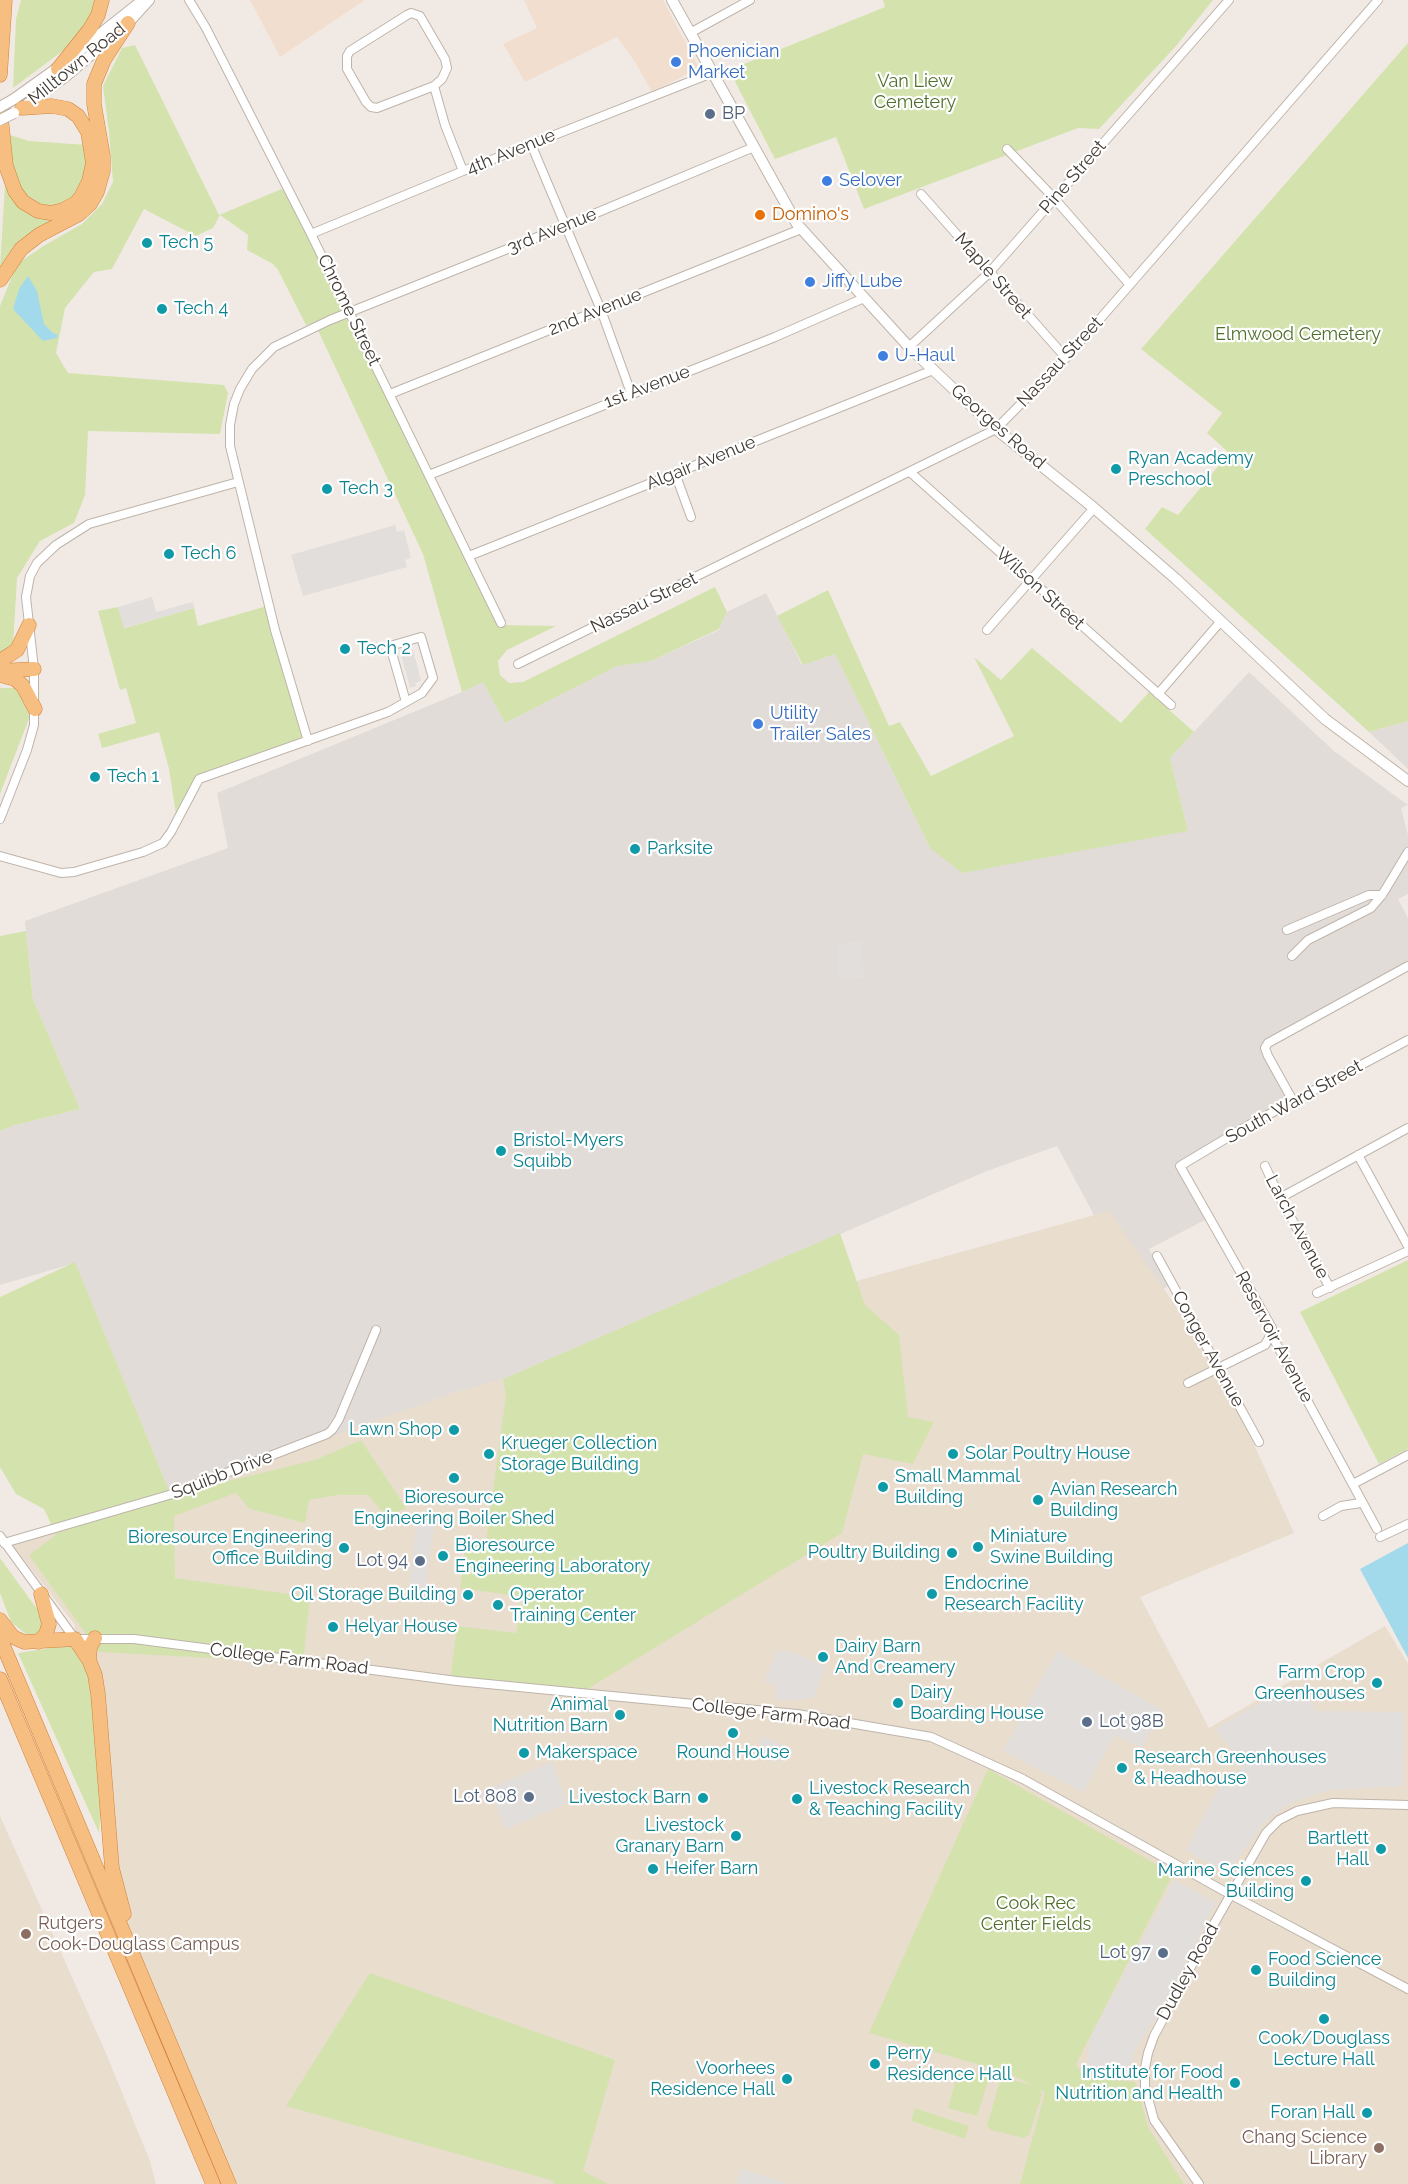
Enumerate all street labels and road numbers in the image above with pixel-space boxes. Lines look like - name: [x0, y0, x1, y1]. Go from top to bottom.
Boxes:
- street label: Milltown Road: [24, 18, 130, 110]
- street label: 4th Avenue: [463, 124, 559, 180]
- street label: Pine Street: [1035, 136, 1111, 218]
- street label: 3rd Avenue: [504, 203, 600, 259]
- street label: Maple Street: [950, 229, 1036, 323]
- street label: Chrome Street: [313, 251, 385, 369]
- street label: 2nd Avenue: [545, 283, 645, 341]
- street label: Nassau Street: [1013, 312, 1107, 412]
- street label: 1st Avenue: [601, 361, 693, 413]
- street label: Georges Road: [946, 380, 1050, 474]
- street label: Algair Avenue: [643, 431, 759, 495]
- street label: Wilson Street: [991, 543, 1089, 635]
- street label: Nassau Street: [587, 568, 701, 638]
- street label: South Ward Street: [1222, 1055, 1366, 1149]
- street label: Larch Avenue: [1261, 1171, 1333, 1283]
- street label: Reservoir Avenue: [1230, 1268, 1318, 1406]
- street label: Conger Avenue: [1167, 1287, 1249, 1411]
- street label: Squibb Drive: [168, 1446, 276, 1504]
- street label: College Farm Road: [208, 1639, 370, 1679]
- street label: College Farm Road: [690, 1694, 852, 1734]
- street label: Dudley Road: [1153, 1920, 1223, 2024]

